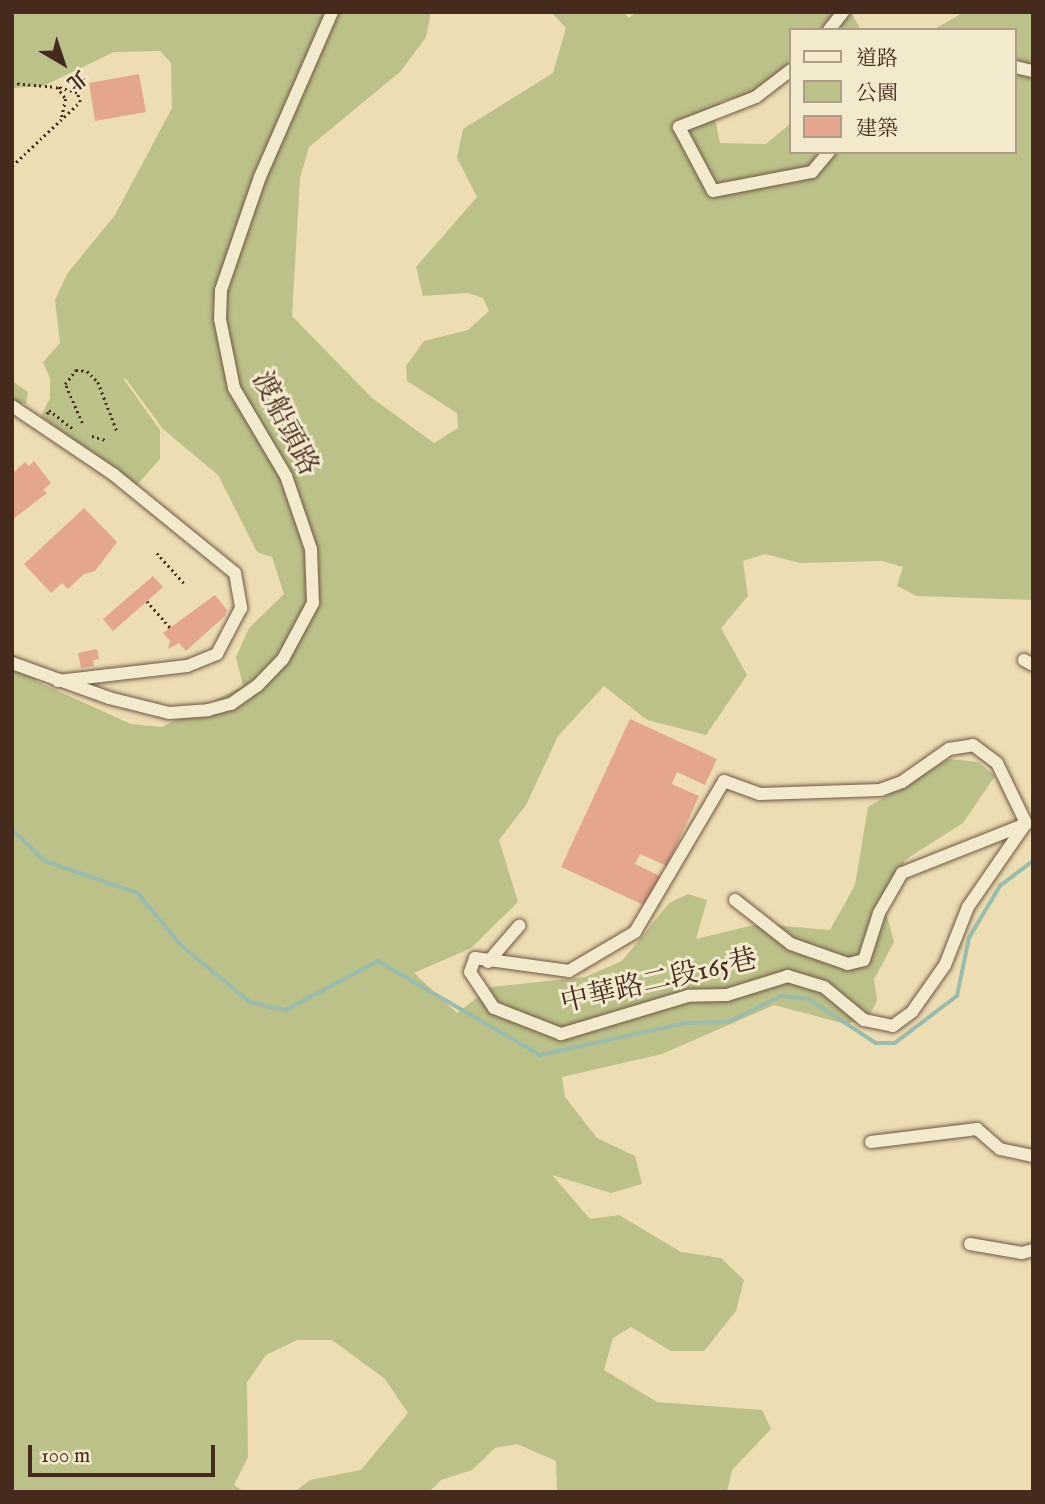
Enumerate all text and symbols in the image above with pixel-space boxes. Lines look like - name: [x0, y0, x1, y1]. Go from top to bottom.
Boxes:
- north arrow: [28, 28, 98, 98]
- legend: [790, 28, 1017, 154]
- text: 道路: [856, 46, 898, 73]
- text: 北: [61, 64, 91, 95]
- text: 公園: [856, 81, 898, 108]
- text: 建築: [856, 116, 898, 143]
- street label: 渡船頭路: [244, 366, 324, 482]
- street label: 中華路二段165巷: [558, 943, 760, 1021]
- scale bar: [32, 1430, 219, 1474]
- text: 100 m: [41, 1443, 90, 1470]

